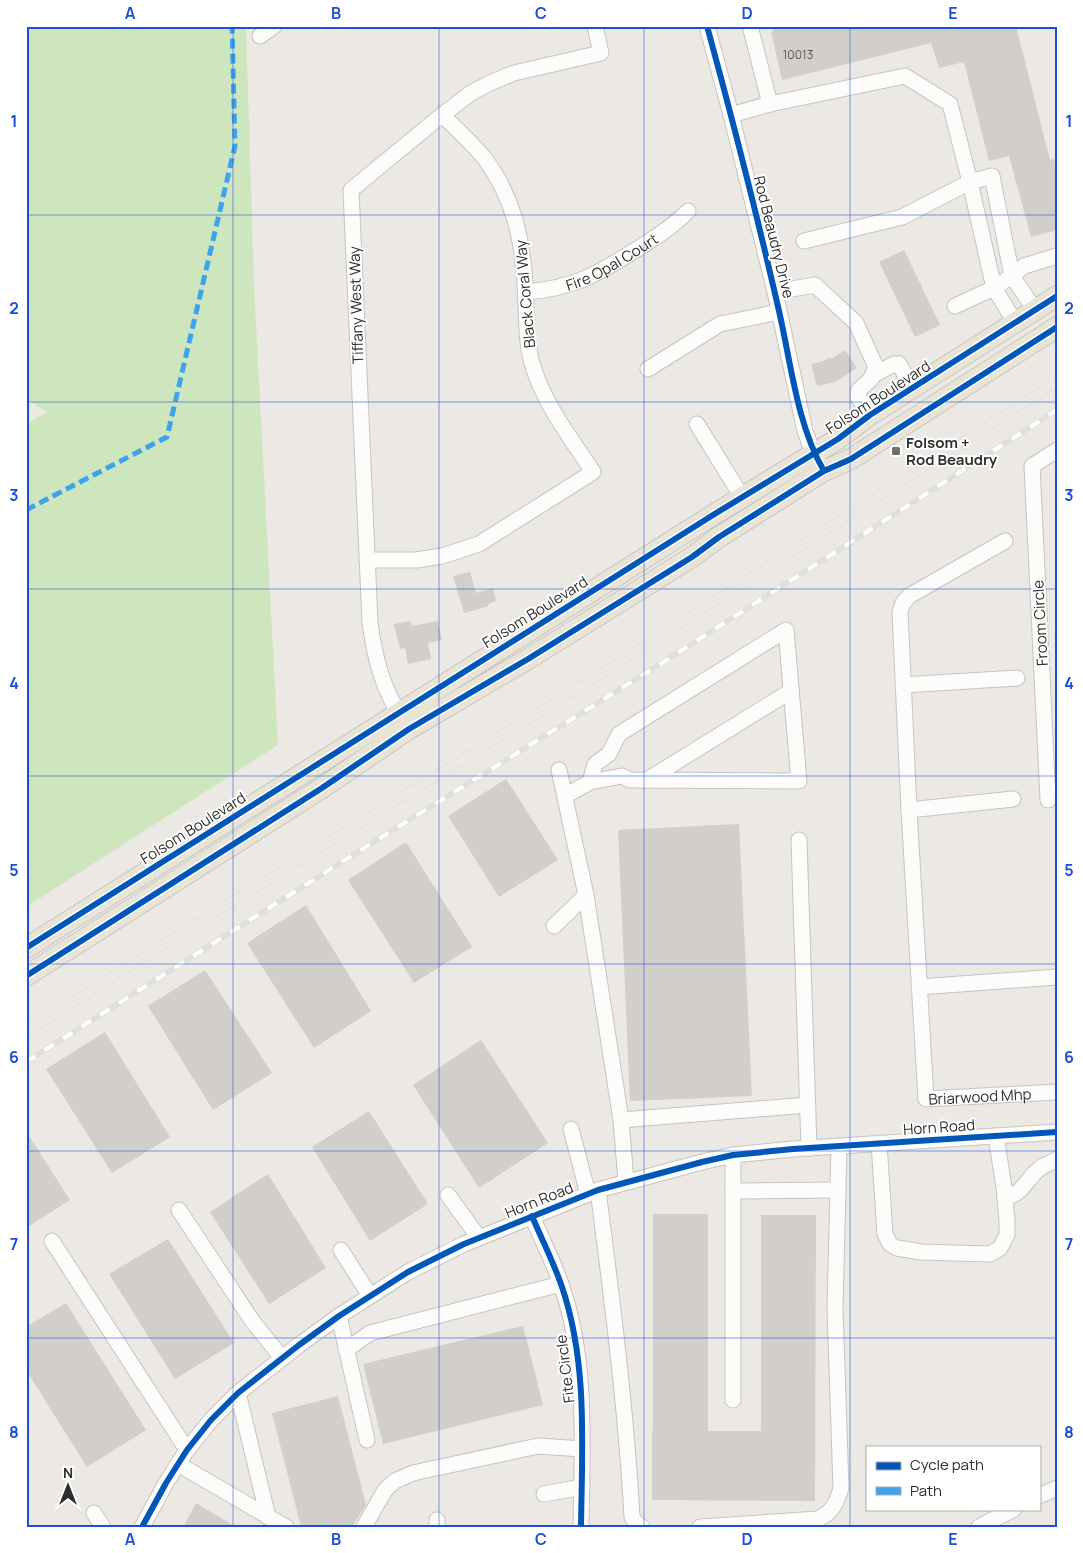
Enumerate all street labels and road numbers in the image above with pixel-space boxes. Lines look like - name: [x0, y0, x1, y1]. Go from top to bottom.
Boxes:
- street label: Rod Beaudry Drive: [749, 174, 799, 301]
- street label: Fire Opal Court: [563, 228, 662, 295]
- street label: Black Coral Way: [510, 239, 540, 349]
- street label: Tiffany West Way: [343, 246, 369, 364]
- street label: Folsom Boulevard: [822, 355, 934, 439]
- street label: Folsom Boulevard: [478, 571, 592, 653]
- street label: Froom Circle: [1027, 579, 1053, 667]
- street label: Folsom Boulevard: [136, 787, 250, 869]
- street label: Briarwood Mhp: [928, 1083, 1032, 1109]
- street label: Horn Road: [902, 1114, 976, 1140]
- street label: Horn Road: [502, 1177, 576, 1223]
- street label: Fite Circle: [550, 1334, 580, 1404]

